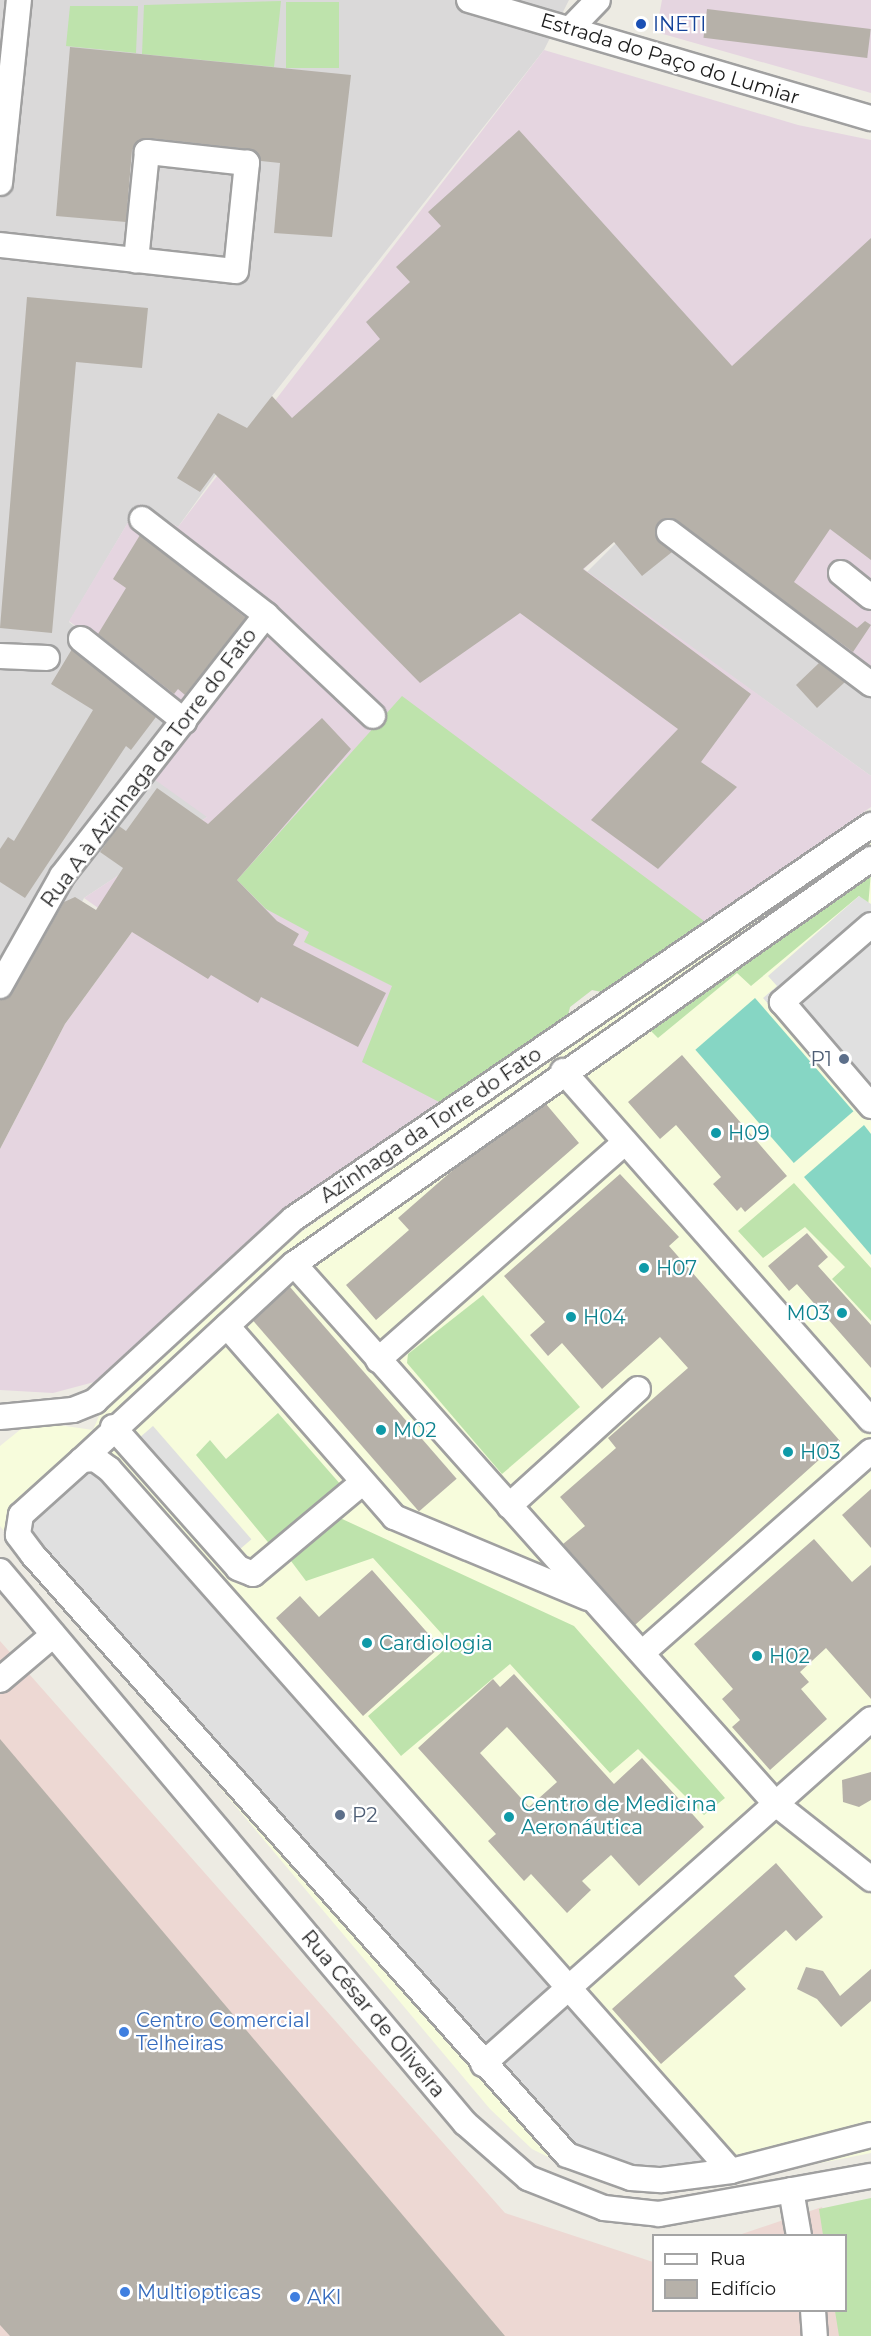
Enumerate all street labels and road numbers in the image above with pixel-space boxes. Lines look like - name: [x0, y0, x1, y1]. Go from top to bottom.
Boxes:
- street label: Estrada do Paço do Lumiar: [538, 8, 802, 110]
- street label: Rua A à Azinhaga da Torre do Fato: [36, 624, 262, 912]
- street label: Azinhaga da Torre do Fato: [316, 1042, 546, 1208]
- street label: Rua César de Oliveira: [296, 1925, 450, 2103]

